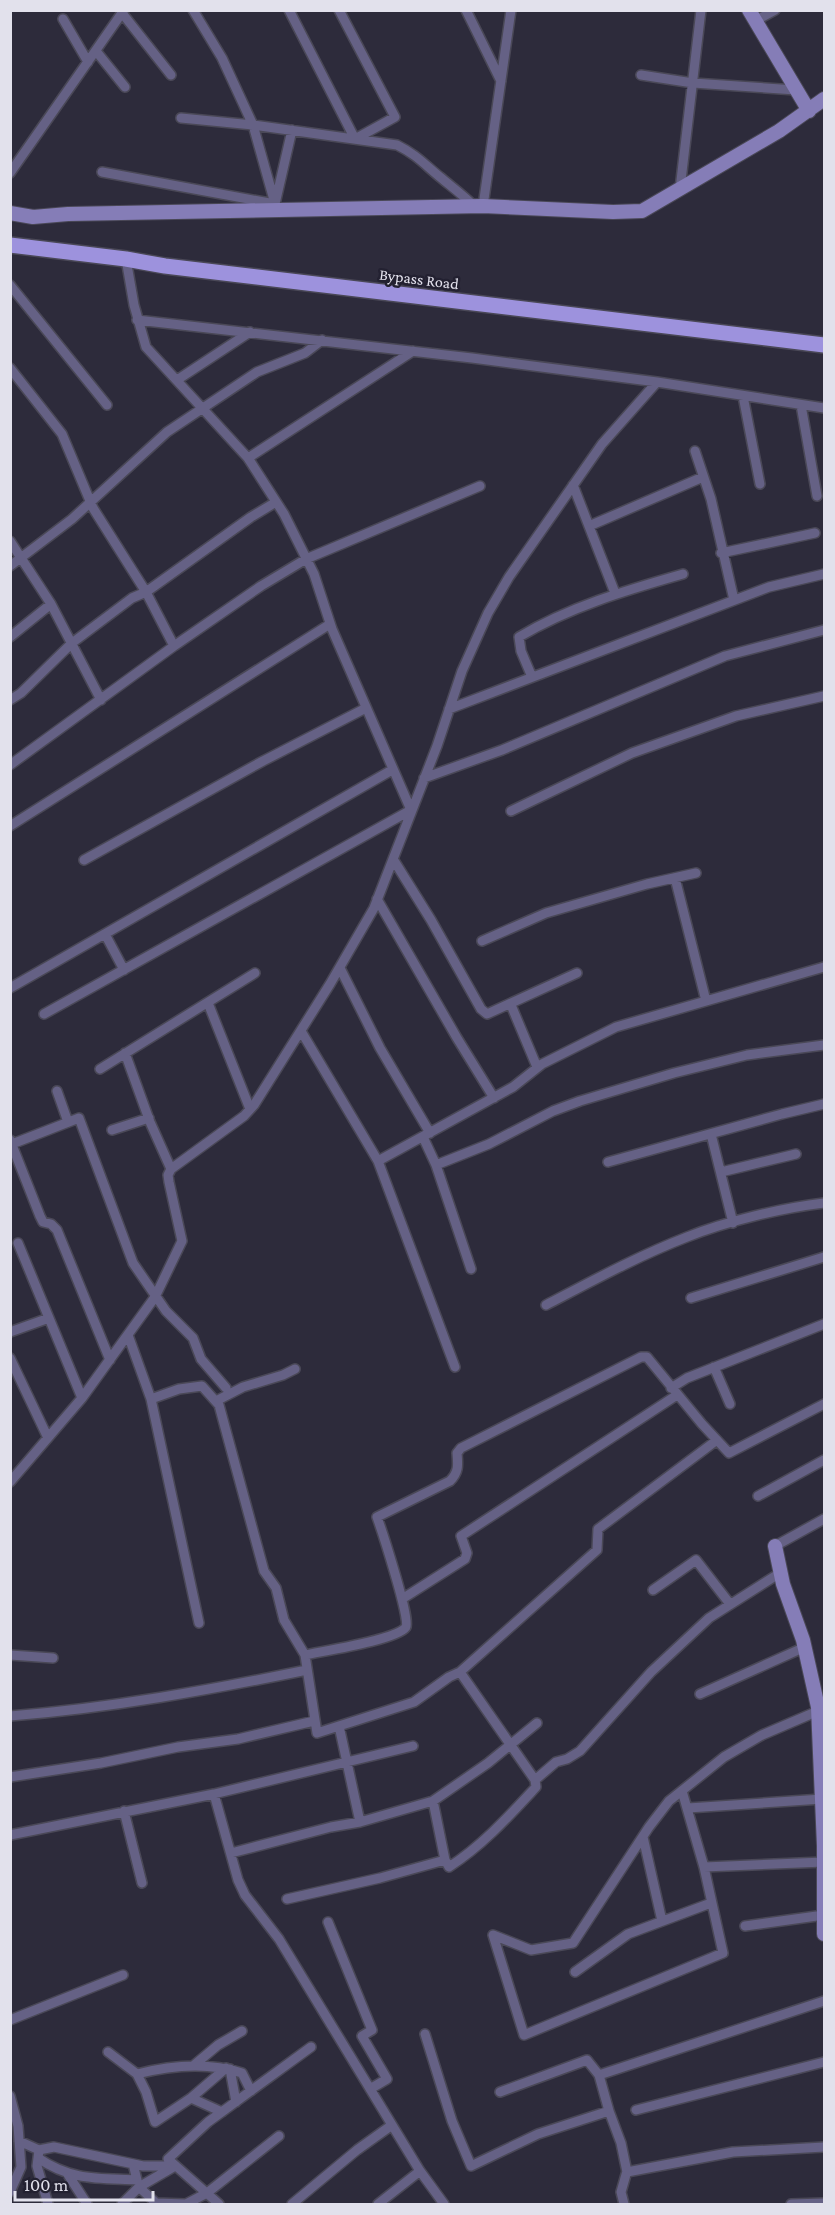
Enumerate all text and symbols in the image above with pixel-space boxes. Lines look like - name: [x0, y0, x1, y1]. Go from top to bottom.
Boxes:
- street label: Bypass Road: [378, 266, 460, 293]
- scale bar: [15, 2164, 153, 2202]
- text: 100 m: [24, 2175, 69, 2195]

